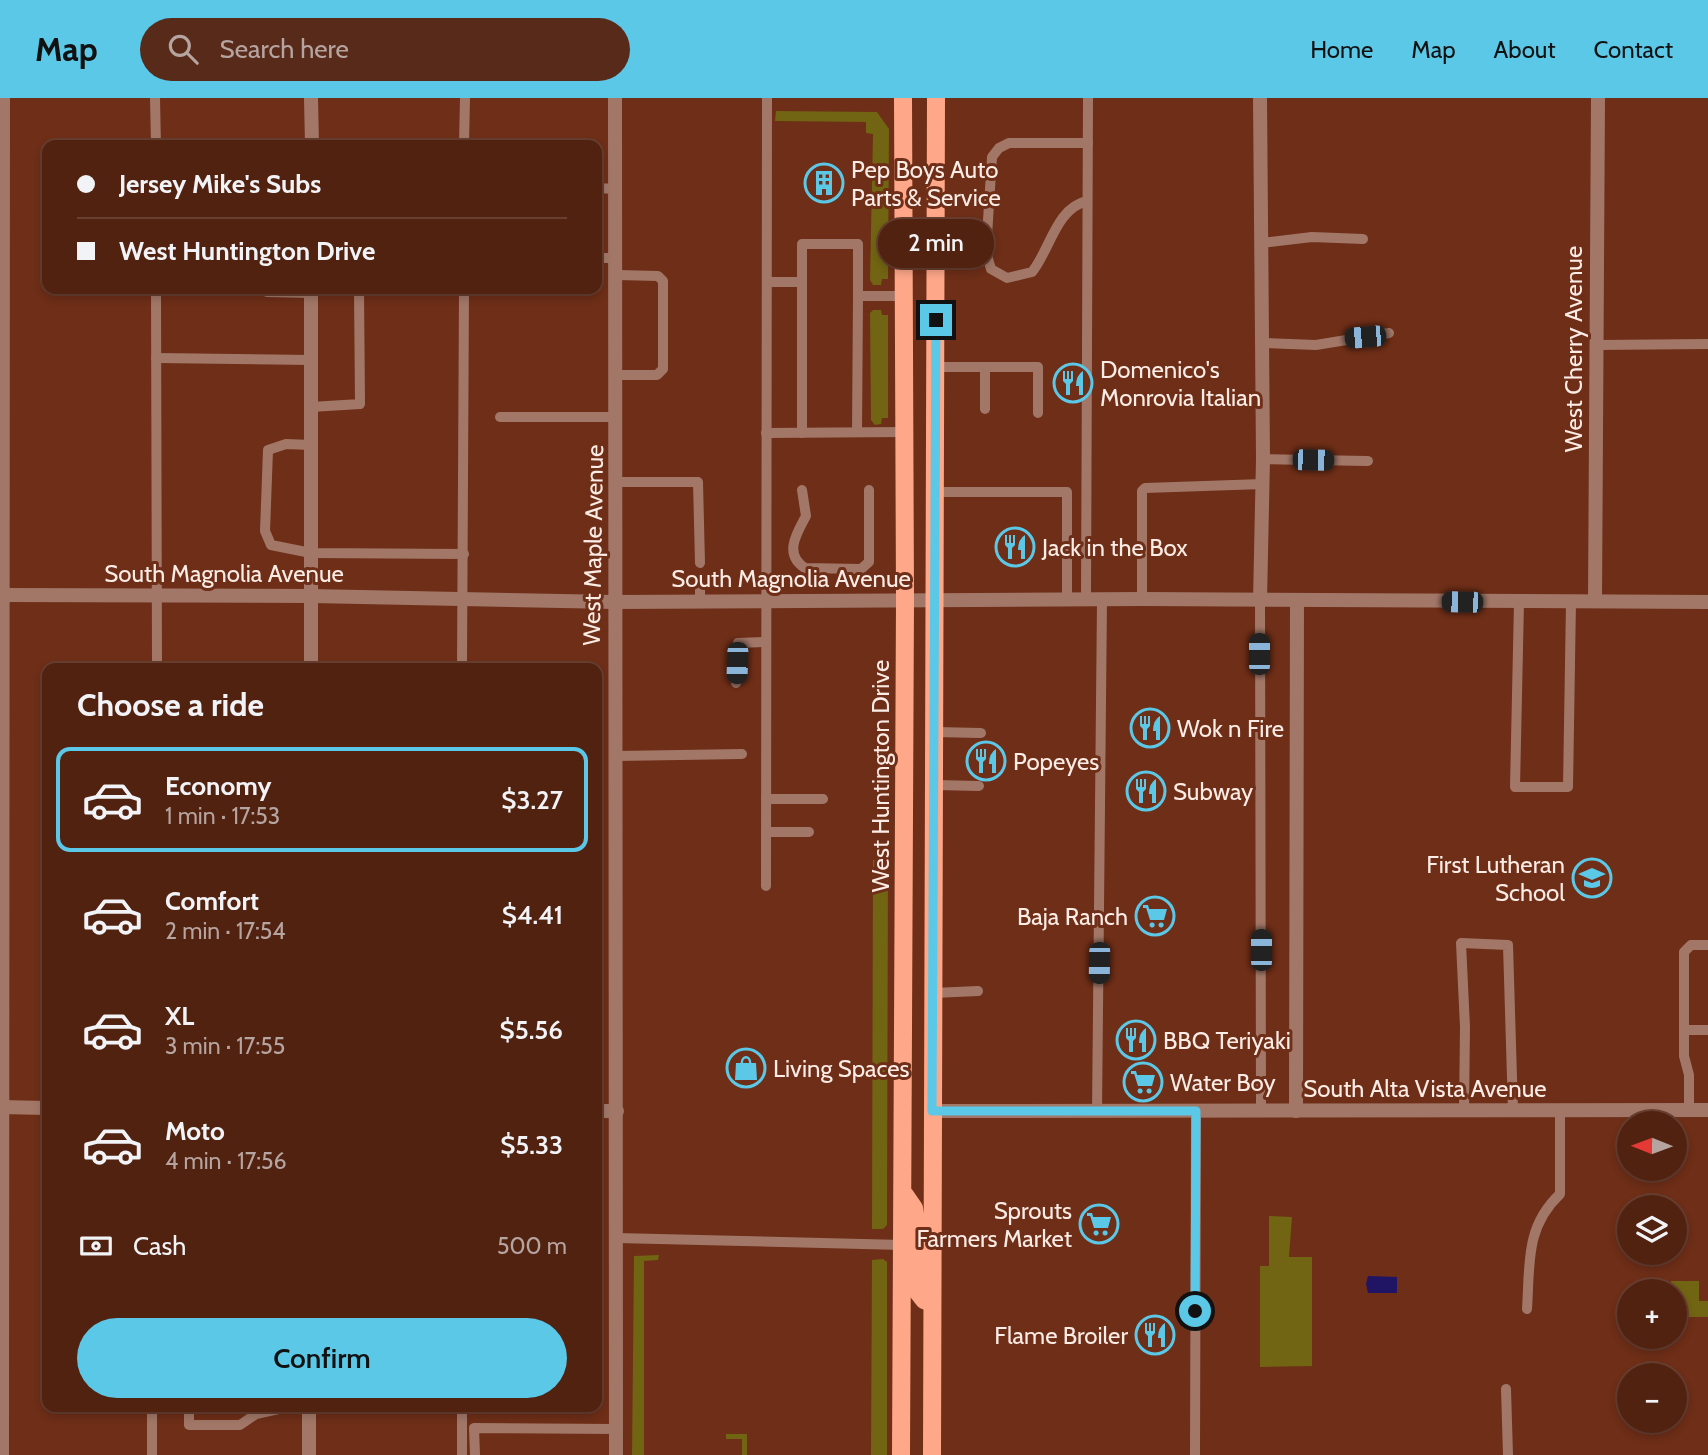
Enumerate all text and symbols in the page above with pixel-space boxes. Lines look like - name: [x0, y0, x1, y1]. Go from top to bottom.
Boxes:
- search box: [140, 18, 630, 81]
- text: Map: [35, 29, 98, 69]
- icon: search: [164, 30, 202, 68]
- text: Search here: [220, 33, 349, 65]
- text: Home: [1310, 35, 1373, 64]
- text: Map: [1411, 35, 1456, 64]
- text: About: [1494, 35, 1556, 64]
- text: Contact: [1594, 35, 1673, 64]
- place label: Pep Boys Auto Parts & Service: [851, 155, 1001, 212]
- building icon: Pep Boys Auto Parts & Service: [803, 162, 845, 204]
- text: Jersey Mike's Subs: [119, 168, 321, 200]
- callout: 2 min: [878, 218, 994, 268]
- text: 2 min: [908, 229, 964, 257]
- text: West Huntington Drive: [119, 235, 375, 267]
- street label: West Cherry Avenue: [1559, 246, 1588, 452]
- route end: [920, 304, 952, 336]
- car: [1344, 325, 1387, 349]
- place label: Domenico's Monrovia Italian: [1100, 355, 1261, 412]
- restaurant icon: Domenico's Monrovia Italian: [1052, 362, 1094, 404]
- street label: West Maple Avenue: [577, 444, 609, 646]
- car: [1292, 449, 1335, 471]
- restaurant icon: Jack in the Box: [994, 526, 1036, 568]
- place label: Jack in the Box: [1041, 533, 1188, 562]
- street label: South Magnolia Avenue: [104, 559, 344, 588]
- street label: South Magnolia Avenue: [671, 564, 911, 593]
- car: [1441, 591, 1484, 613]
- car: [1249, 633, 1270, 675]
- car: [726, 642, 749, 684]
- street label: West Huntington Drive: [866, 660, 895, 892]
- text: Choose a ride: [77, 685, 264, 724]
- restaurant icon: Wok n Fire: [1129, 707, 1171, 749]
- place label: Wok n Fire: [1177, 714, 1284, 743]
- restaurant icon: Popeyes: [965, 740, 1007, 782]
- place label: Popeyes: [1013, 747, 1099, 776]
- icon: car: [81, 768, 144, 831]
- text: Economy: [165, 770, 271, 802]
- restaurant icon: Subway: [1125, 770, 1167, 812]
- place label: Subway: [1173, 777, 1253, 806]
- text: $3.27: [501, 784, 563, 816]
- text: 1 min · 17:53: [165, 802, 280, 830]
- place label: First Lutheran School: [1426, 850, 1565, 907]
- school or university icon: First Lutheran School: [1571, 857, 1613, 899]
- icon: car: [81, 883, 144, 946]
- text: Comfort: [165, 885, 259, 917]
- supermarket icon: Baja Ranch: [1134, 895, 1176, 937]
- text: $4.41: [502, 899, 563, 931]
- place label: Baja Ranch: [1017, 902, 1128, 931]
- text: 2 min · 17:54: [165, 917, 286, 945]
- car: [1251, 929, 1272, 971]
- car: [1089, 942, 1110, 984]
- icon: car: [81, 998, 144, 1061]
- text: XL: [165, 1000, 194, 1032]
- text: $5.56: [500, 1014, 563, 1046]
- restaurant icon: BBQ Teriyaki: [1115, 1019, 1157, 1061]
- place label: BBQ Teriyaki: [1163, 1026, 1291, 1055]
- text: 3 min · 17:55: [165, 1032, 285, 1060]
- shop icon: Living Spaces: [725, 1047, 767, 1089]
- place label: Living Spaces: [773, 1054, 910, 1083]
- supermarket icon: Water Boy: [1122, 1061, 1164, 1103]
- place label: Water Boy: [1170, 1068, 1276, 1097]
- street label: South Alta Vista Avenue: [1303, 1074, 1547, 1103]
- north arrow: [1617, 1111, 1687, 1181]
- map controls: [1617, 1111, 1687, 1433]
- icon: car: [81, 1113, 144, 1176]
- text: Moto: [165, 1115, 225, 1147]
- text: $5.33: [500, 1129, 563, 1161]
- text: 4 min · 17:56: [165, 1147, 287, 1175]
- button: layers: [1617, 1195, 1687, 1265]
- place label: Sprouts Farmers Market: [916, 1196, 1072, 1253]
- supermarket icon: Sprouts Farmers Market: [1078, 1203, 1120, 1245]
- icon: cash: [77, 1227, 115, 1265]
- text: Cash: [133, 1230, 186, 1262]
- text: 500 m: [497, 1232, 567, 1260]
- button: +: [1617, 1279, 1687, 1349]
- route start: [1179, 1295, 1211, 1327]
- restaurant icon: Flame Broiler: [1134, 1314, 1176, 1356]
- button: Confirm: [77, 1318, 567, 1398]
- place label: Flame Broiler: [994, 1321, 1128, 1350]
- button: −: [1617, 1363, 1687, 1433]

